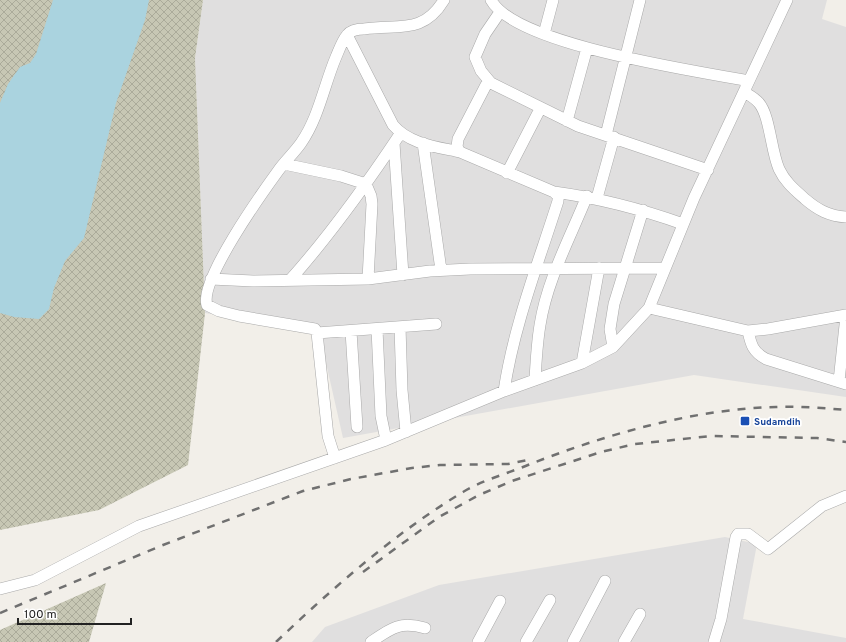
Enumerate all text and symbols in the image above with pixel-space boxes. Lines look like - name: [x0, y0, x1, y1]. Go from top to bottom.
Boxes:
- marker: Sudamdih: [739, 415, 751, 427]
- place label: Sudamdih: [754, 416, 801, 429]
- scale bar: [18, 600, 131, 626]
- text: 100 m: [24, 607, 57, 623]

